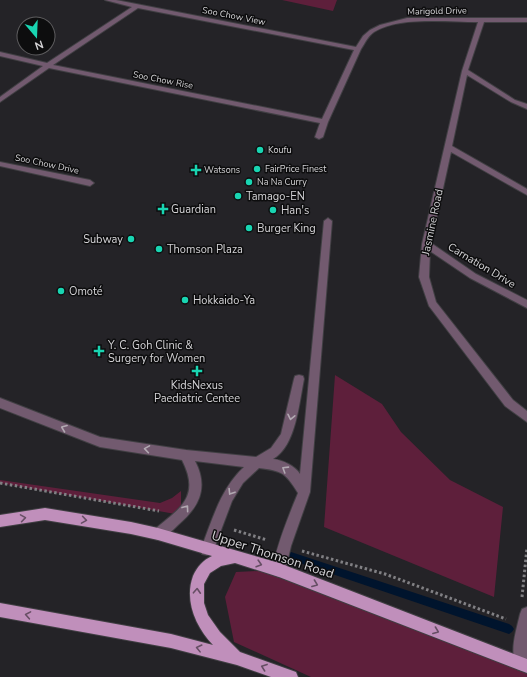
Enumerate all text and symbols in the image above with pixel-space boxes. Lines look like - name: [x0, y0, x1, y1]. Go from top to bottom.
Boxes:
- street label: Soo Chow View: [201, 4, 267, 28]
- street label: Marigold Drive: [407, 4, 467, 18]
- north arrow: [16, 16, 56, 56]
- text: N: [33, 37, 45, 53]
- street label: Soo Chow Rise: [132, 68, 194, 92]
- place label: Koufu: [268, 144, 292, 156]
- marker: Koufu: [255, 145, 265, 155]
- street label: Soo Chow Drive: [14, 151, 80, 177]
- place label: FairPrice Finest: [265, 163, 327, 175]
- place label: Watsons: [204, 164, 240, 176]
- marker: FairPrice Finest: [252, 164, 262, 174]
- marker: Watsons: [191, 165, 201, 175]
- place label: Na Na Curry: [257, 176, 307, 188]
- marker: Na Na Curry: [244, 177, 254, 187]
- street label: Jasmine Road: [418, 188, 447, 258]
- place label: Tamago-EN: [246, 189, 305, 204]
- marker: Tamago-EN: [233, 191, 243, 201]
- place label: Guardian: [171, 202, 216, 217]
- place label: Han's: [281, 203, 309, 218]
- marker: Guardian: [158, 204, 168, 214]
- marker: Han's: [268, 205, 278, 215]
- place label: Burger King: [257, 221, 316, 236]
- marker: Burger King: [244, 223, 254, 233]
- place label: Subway: [83, 232, 123, 247]
- marker: Subway: [126, 234, 136, 244]
- street label: Carnation Drive: [445, 239, 519, 292]
- place label: Thomson Plaza: [167, 242, 243, 257]
- marker: Thomson Plaza: [154, 244, 164, 254]
- place label: Omoté: [69, 284, 103, 299]
- marker: Omoté: [56, 286, 66, 296]
- place label: Hokkaido-Ya: [193, 293, 255, 308]
- marker: Hokkaido-Ya: [180, 295, 190, 305]
- place label: Y. C. Goh Clinic & Surgery for Women: [107, 338, 205, 366]
- marker: Y. C. Goh Clinic & Surgery for Women: [93, 345, 105, 357]
- marker: KidsNexus Paediatric Centee: [191, 365, 203, 377]
- place label: KidsNexus Paediatric Centee: [154, 378, 240, 406]
- one-way arrow: [287, 414, 295, 420]
- one-way arrow: [60, 424, 67, 432]
- one-way arrow: [144, 445, 150, 454]
- one-way arrow: [283, 466, 290, 473]
- one-way arrow: [228, 488, 235, 495]
- one-way arrow: [182, 505, 189, 512]
- one-way arrow: [19, 514, 26, 523]
- one-way arrow: [81, 515, 87, 524]
- street label: Upper Thomson Road: [209, 527, 336, 583]
- one-way arrow: [255, 559, 262, 568]
- one-way arrow: [312, 579, 319, 587]
- one-way arrow: [193, 588, 202, 594]
- one-way arrow: [25, 612, 31, 620]
- one-way arrow: [433, 626, 440, 634]
- one-way arrow: [196, 644, 203, 653]
- one-way arrow: [260, 664, 267, 672]

